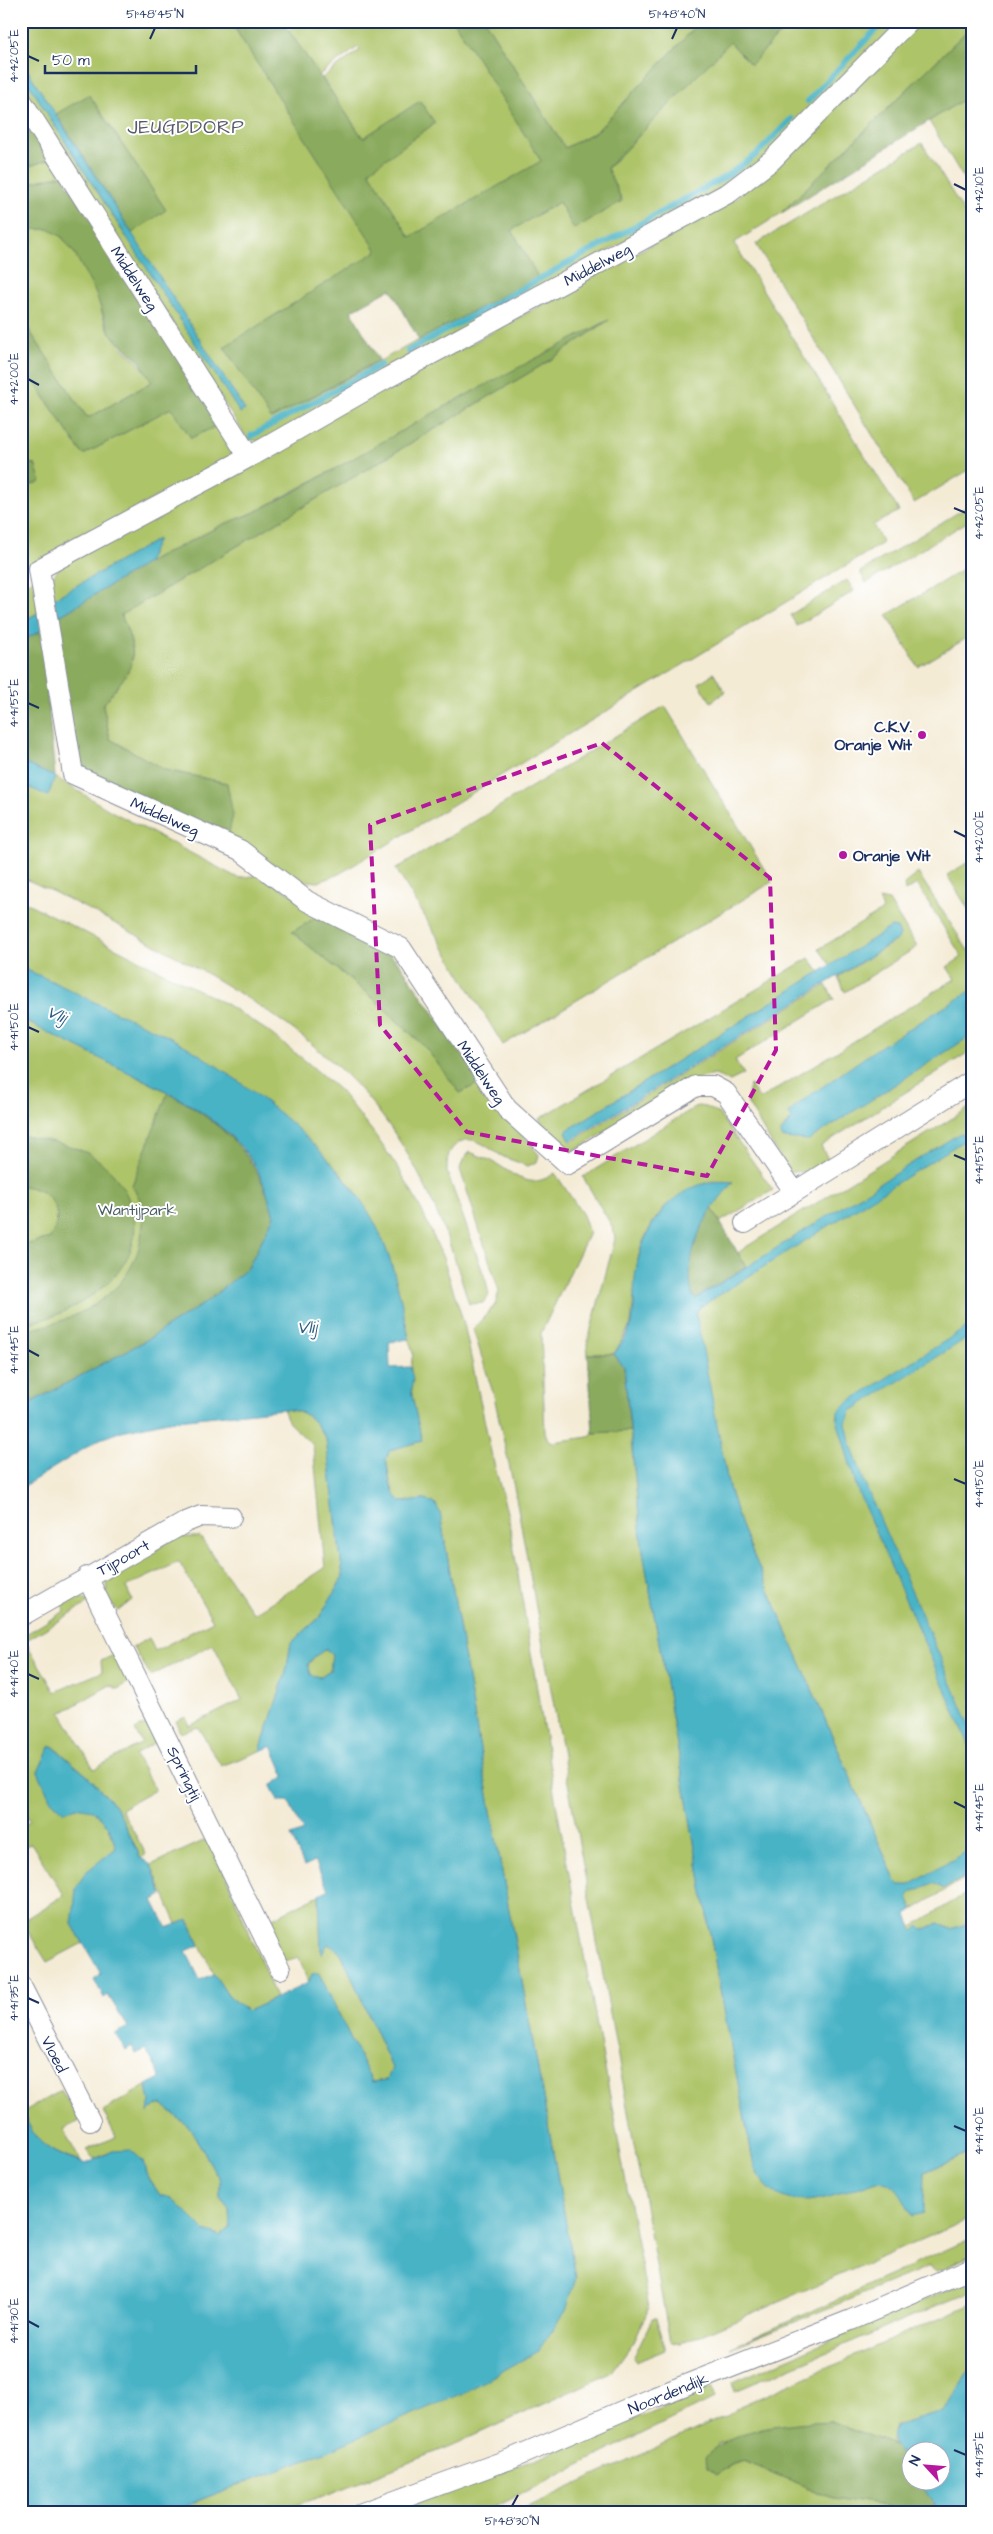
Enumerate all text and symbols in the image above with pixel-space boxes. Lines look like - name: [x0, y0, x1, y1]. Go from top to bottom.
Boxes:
- text: 51°48'45"N: [126, 6, 184, 23]
- text: 51°48'40"N: [649, 6, 706, 23]
- text: 4°42'05"E: [6, 29, 23, 83]
- scale bar: [45, 42, 196, 74]
- text: 50 m: [52, 50, 90, 71]
- district label: JEUGDDORP: [127, 114, 245, 141]
- text: 4°42'10"E: [971, 167, 988, 213]
- street label: Middelweg: [560, 238, 635, 293]
- street label: Middelweg: [104, 242, 163, 316]
- text: 4°42'00"E: [6, 353, 23, 405]
- text: 4°42'05"E: [971, 486, 988, 540]
- text: 4°41'55"E: [6, 678, 23, 728]
- place label: C.K.V. Oranje Wit: [834, 716, 913, 756]
- marker: C.K.V. Oranje Wit: [916, 729, 928, 741]
- street label: Middelweg: [126, 792, 202, 843]
- text: 4°42'00"E: [971, 811, 988, 863]
- place label: Oranje Wit: [853, 845, 931, 867]
- marker: Oranje Wit: [837, 849, 849, 861]
- water label: Vlij: [43, 999, 74, 1031]
- text: 4°41'50"E: [6, 1003, 23, 1051]
- street label: Middelweg: [451, 1036, 511, 1110]
- text: 4°41'55"E: [971, 1135, 988, 1185]
- park label: Wantijpark: [98, 1199, 176, 1221]
- water label: Vlij: [297, 1315, 320, 1340]
- text: 4°41'45"E: [6, 1325, 23, 1375]
- text: 4°41'50"E: [971, 1460, 988, 1508]
- street label: Tijpoort: [93, 1534, 154, 1581]
- text: 4°41'40"E: [6, 1650, 23, 1698]
- street label: Springtij: [161, 1742, 207, 1805]
- text: 4°41'45"E: [971, 1783, 988, 1833]
- text: 4°41'35"E: [6, 1975, 23, 2022]
- street label: Vloed: [36, 2032, 73, 2077]
- text: 4°41'40"E: [971, 2107, 988, 2155]
- text: 4°41'30"E: [6, 2298, 23, 2344]
- street label: Noordendijk: [625, 2368, 712, 2420]
- text: 4°41'35"E: [971, 2432, 988, 2479]
- north arrow: [900, 2442, 950, 2492]
- text: N: [904, 2452, 926, 2469]
- text: 51°48'30"N: [485, 2513, 540, 2530]

